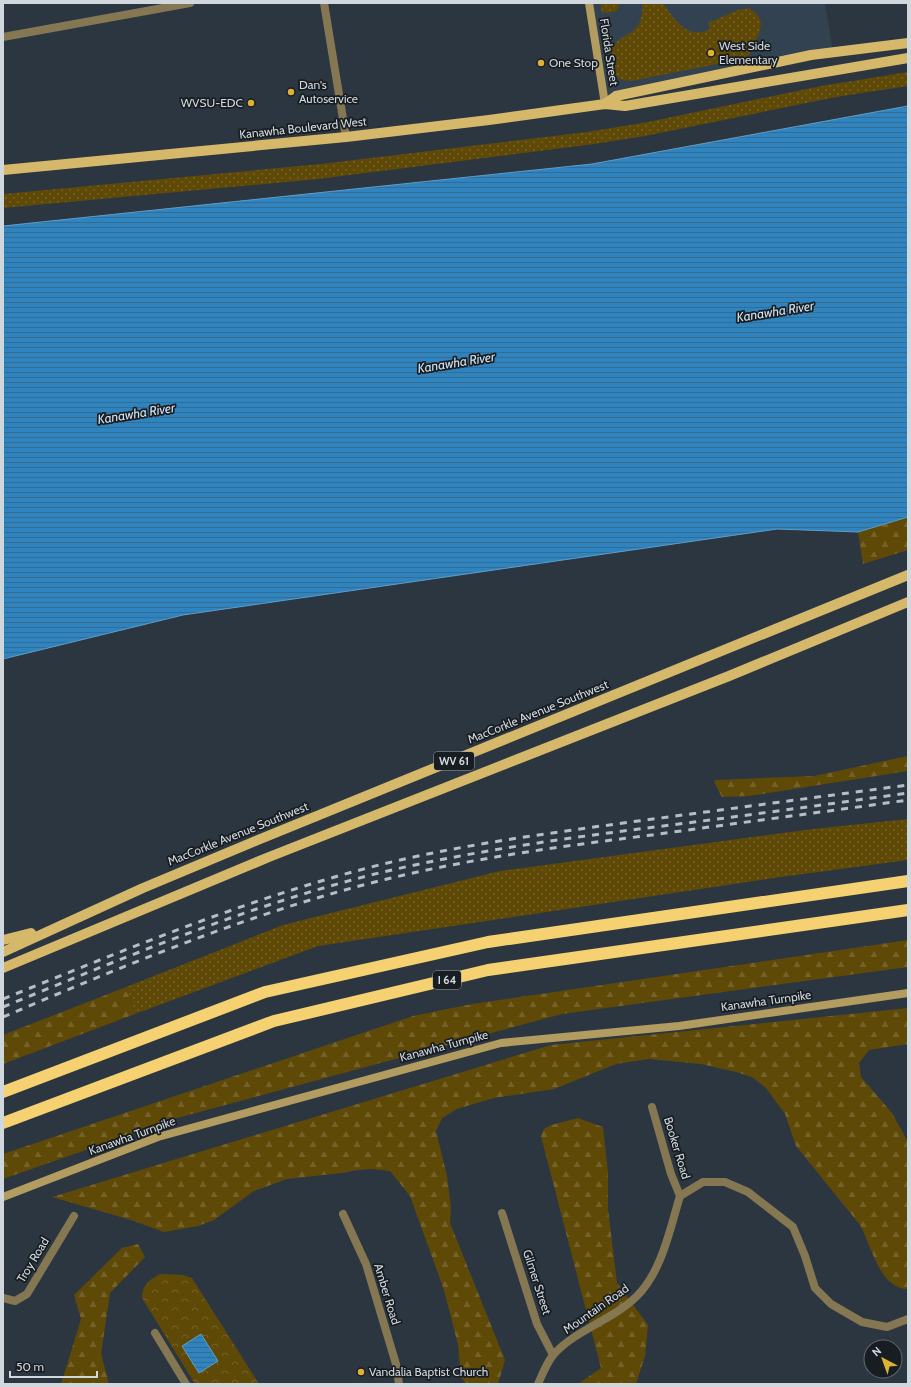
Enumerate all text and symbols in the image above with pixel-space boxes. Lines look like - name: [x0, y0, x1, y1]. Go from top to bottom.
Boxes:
- street label: Florida Street: [597, 17, 622, 87]
- place label: West Side Elementary: [719, 38, 778, 67]
- marker: West Side Elementary: [706, 48, 716, 58]
- place label: One Stop: [549, 55, 598, 70]
- marker: One Stop: [536, 58, 546, 68]
- place label: Dan's Autoservice: [299, 77, 358, 106]
- marker: Dan's Autoservice: [286, 87, 296, 97]
- place label: WVSU-EDC: [181, 95, 243, 110]
- marker: WVSU-EDC: [246, 98, 256, 108]
- street label: Kanawha Boulevard West: [238, 113, 367, 142]
- water label: Kanawha River: [735, 297, 816, 325]
- water label: Kanawha River: [416, 348, 497, 376]
- water label: Kanawha River: [96, 399, 177, 427]
- street label: MacCorkle Avenue Southwest: [465, 676, 610, 747]
- road number: WV 61: [434, 752, 474, 770]
- street label: MacCorkle Avenue Southwest: [165, 798, 310, 869]
- road number: I 64: [433, 971, 461, 989]
- street label: Kanawha Turnpike: [720, 987, 812, 1014]
- street label: Kanawha Turnpike: [398, 1026, 490, 1065]
- street label: Kanawha Turnpike: [86, 1113, 177, 1158]
- street label: Booker Road: [661, 1115, 694, 1181]
- street label: Troy Road: [13, 1234, 52, 1285]
- street label: Gilmer Street: [520, 1247, 555, 1316]
- street label: Amber Road: [371, 1261, 404, 1326]
- street label: Mountain Road: [560, 1280, 632, 1337]
- north arrow: [863, 1339, 903, 1379]
- text: N: [869, 1344, 884, 1359]
- scale bar: [10, 1353, 97, 1379]
- text: 50 m: [16, 1359, 44, 1374]
- place label: Vandalia Baptist Church: [369, 1364, 488, 1379]
- marker: Vandalia Baptist Church: [356, 1367, 366, 1377]

